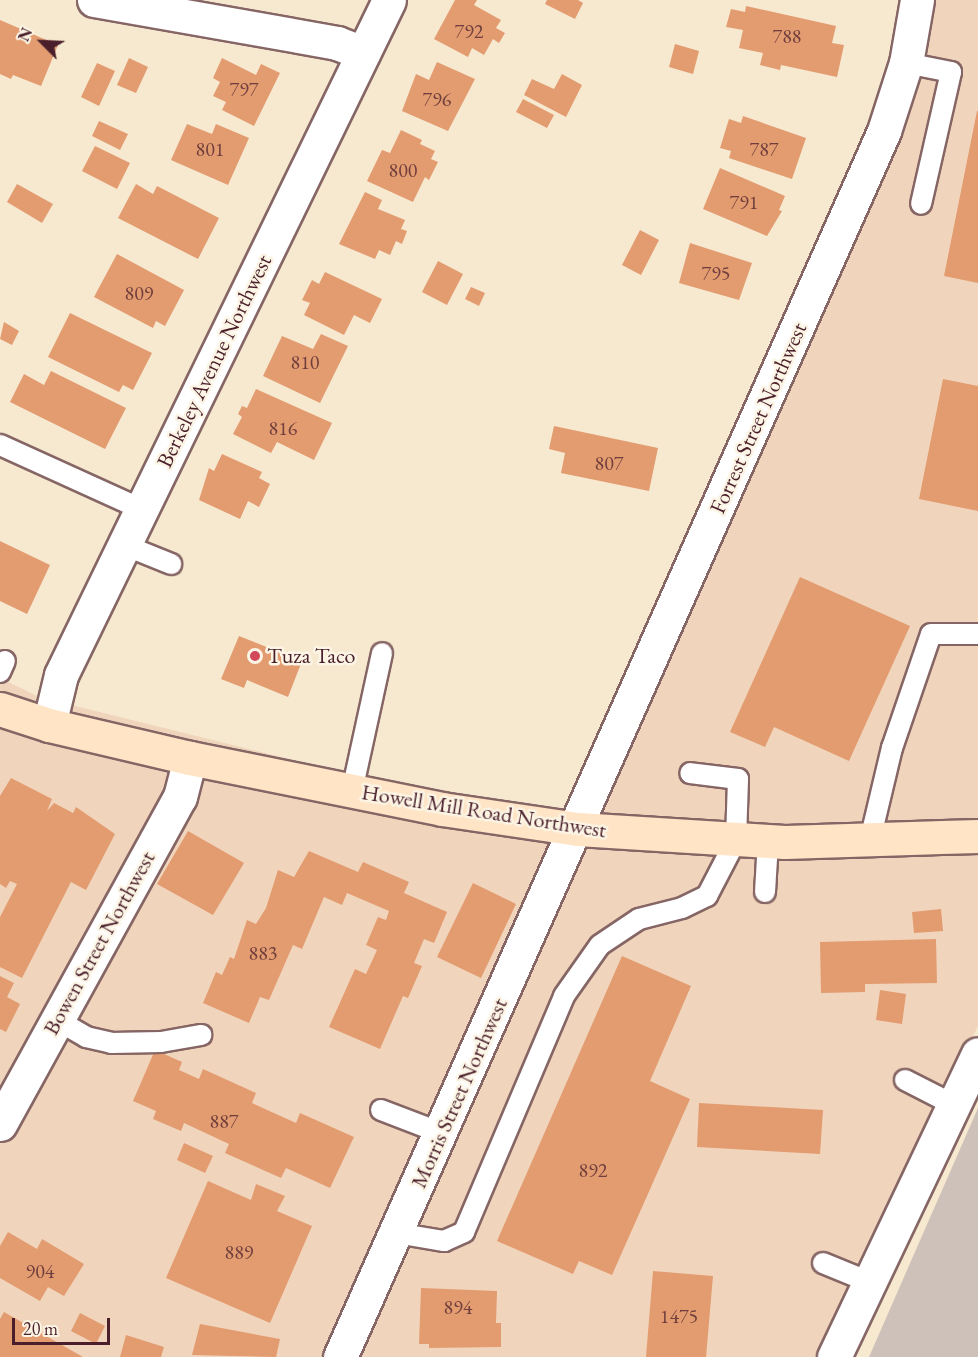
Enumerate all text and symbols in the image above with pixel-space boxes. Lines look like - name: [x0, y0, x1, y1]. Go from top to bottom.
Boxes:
- north arrow: [12, 12, 72, 72]
- house number: 792: [455, 19, 483, 43]
- text: N: [13, 24, 37, 45]
- house number: 788: [773, 24, 801, 48]
- house number: 797: [230, 77, 258, 101]
- house number: 796: [423, 87, 451, 111]
- house number: 801: [196, 137, 224, 161]
- house number: 787: [750, 137, 778, 161]
- house number: 800: [389, 158, 417, 182]
- house number: 791: [730, 190, 758, 214]
- street label: Berkeley Avenue Northwest: [151, 250, 277, 472]
- house number: 795: [702, 261, 730, 285]
- house number: 809: [125, 281, 153, 305]
- street label: Forrest Street Northwest: [704, 318, 812, 518]
- house number: 810: [291, 350, 319, 374]
- house number: 816: [269, 416, 297, 440]
- house number: 807: [595, 451, 623, 475]
- place label: Tuza Taco: [267, 643, 355, 669]
- marker: Tuza Taco: [248, 649, 262, 663]
- street label: Howell Mill Road Northwest: [360, 779, 608, 843]
- street label: Bowen Street Northwest: [38, 847, 160, 1039]
- house number: 883: [249, 941, 277, 965]
- street label: Morris Street Northwest: [405, 994, 513, 1192]
- house number: 887: [210, 1109, 238, 1133]
- house number: 892: [579, 1158, 607, 1182]
- house number: 889: [225, 1240, 253, 1264]
- house number: 904: [26, 1259, 54, 1283]
- house number: 894: [444, 1295, 472, 1319]
- house number: 1475: [660, 1304, 698, 1328]
- scale bar: [15, 1306, 112, 1344]
- text: 20 m: [23, 1317, 58, 1340]

